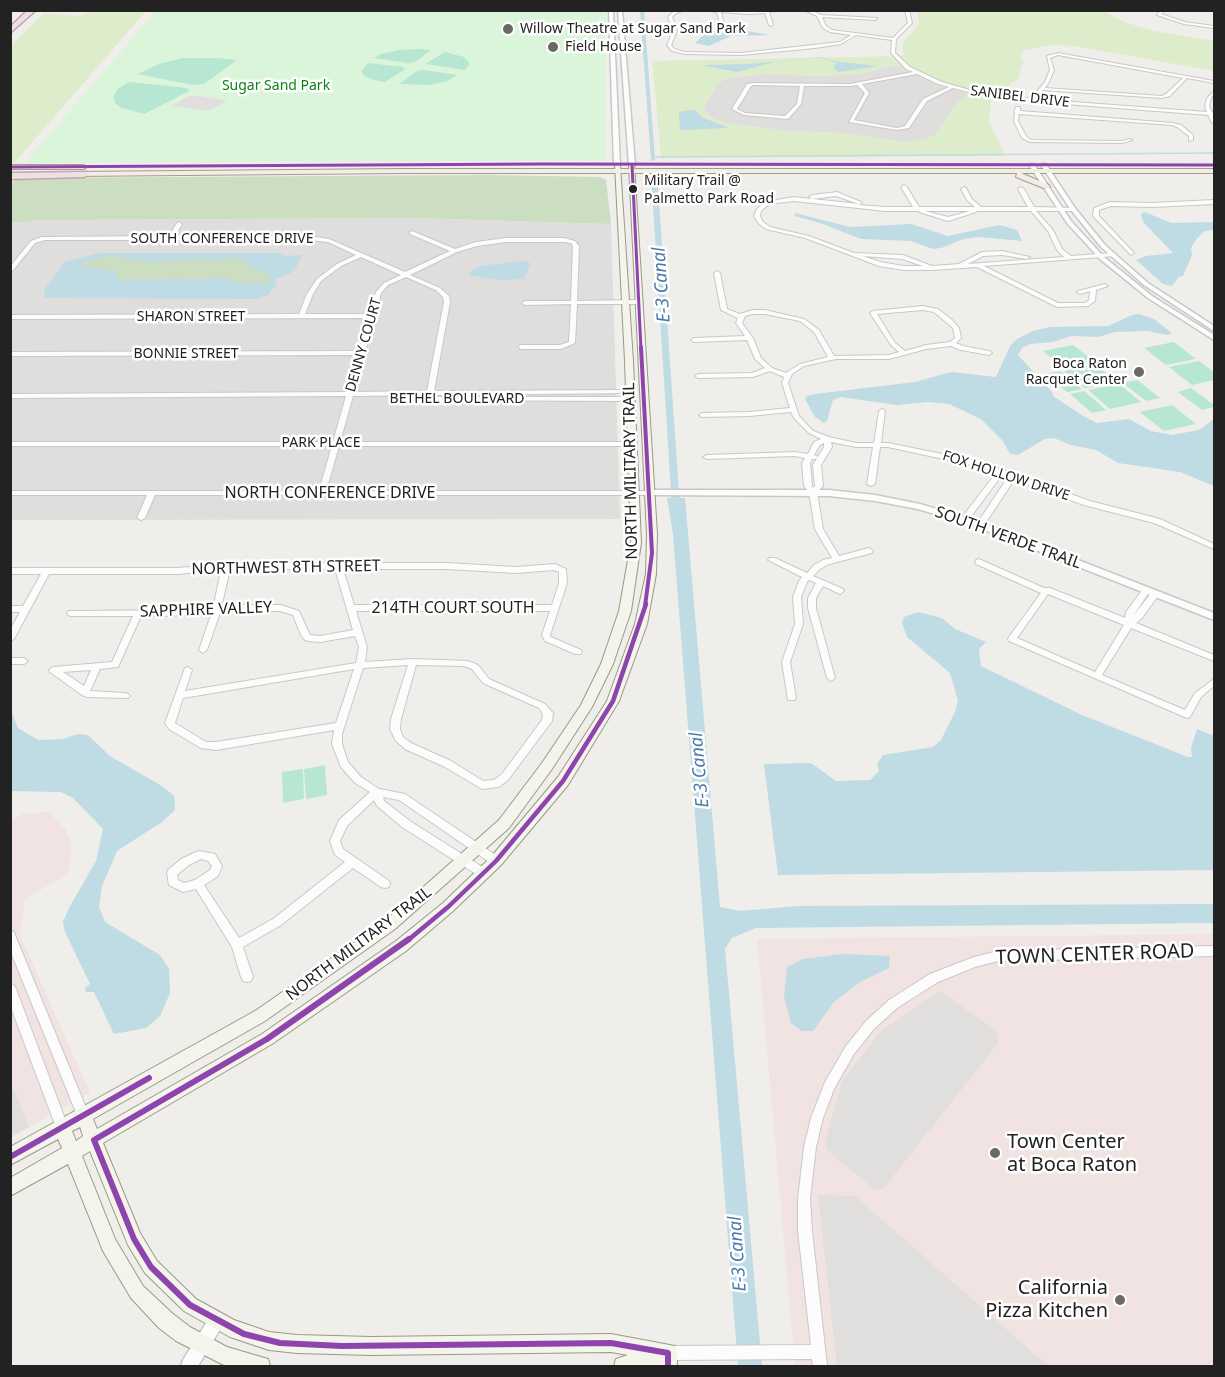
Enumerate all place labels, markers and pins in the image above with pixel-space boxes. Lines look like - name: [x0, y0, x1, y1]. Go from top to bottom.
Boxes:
- place label: Willow Theatre at Sugar Sand Park: [520, 21, 746, 37]
- marker: Willow Theatre at Sugar Sand Park: [501, 22, 515, 36]
- place label: Field House: [565, 39, 642, 55]
- marker: Field House: [546, 40, 560, 54]
- place label: Military Trail @ Palmetto Park Road: [644, 173, 774, 206]
- marker: Military Trail @ Palmetto Park Road: [627, 183, 639, 195]
- place label: Boca Raton Racquet Center: [1026, 356, 1127, 388]
- marker: Boca Raton Racquet Center: [1132, 365, 1146, 379]
- place label: Town Center at Boca Raton: [1007, 1130, 1137, 1177]
- marker: Town Center at Boca Raton: [988, 1146, 1002, 1160]
- place label: California Pizza Kitchen: [985, 1276, 1108, 1323]
- marker: California Pizza Kitchen: [1113, 1293, 1127, 1307]

